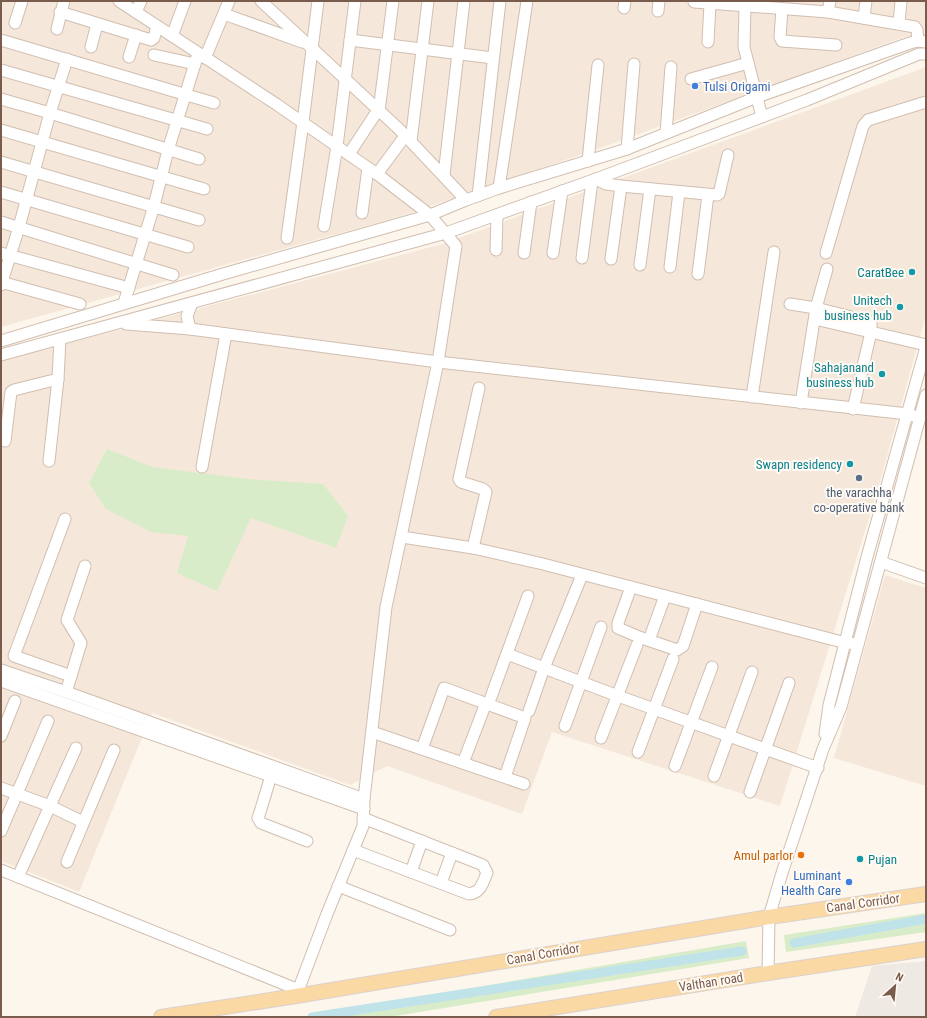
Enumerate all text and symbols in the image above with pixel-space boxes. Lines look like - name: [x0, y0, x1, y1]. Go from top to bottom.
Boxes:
- place label: Tulsi Origami: [703, 79, 771, 94]
- marker: Tulsi Origami: [690, 81, 700, 91]
- place label: CaratBee: [857, 265, 904, 280]
- marker: CaratBee: [907, 267, 917, 277]
- place label: Unitech business hub: [824, 293, 892, 323]
- marker: Unitech business hub: [895, 302, 905, 312]
- place label: Sahajanand business hub: [806, 360, 874, 390]
- marker: Sahajanand business hub: [877, 369, 887, 379]
- place label: Swapn residency: [756, 457, 843, 472]
- marker: Swapn residency: [845, 459, 855, 469]
- marker: the varachha co-operative bank: [854, 473, 864, 483]
- place label: the varachha co-operative bank: [814, 485, 905, 515]
- place label: Amul parlor: [733, 848, 793, 863]
- marker: Amul parlor: [796, 850, 806, 860]
- place label: Pujan: [868, 852, 897, 867]
- marker: Pujan: [855, 854, 865, 864]
- place label: Luminant Health Care: [781, 868, 841, 898]
- marker: Luminant Health Care: [844, 877, 854, 887]
- street label: Canal Corridor: [825, 890, 901, 916]
- street label: Canal Corridor: [505, 940, 581, 968]
- north arrow: [875, 966, 915, 1006]
- street label: Valthan road: [678, 970, 744, 994]
- text: N: [893, 970, 905, 985]

